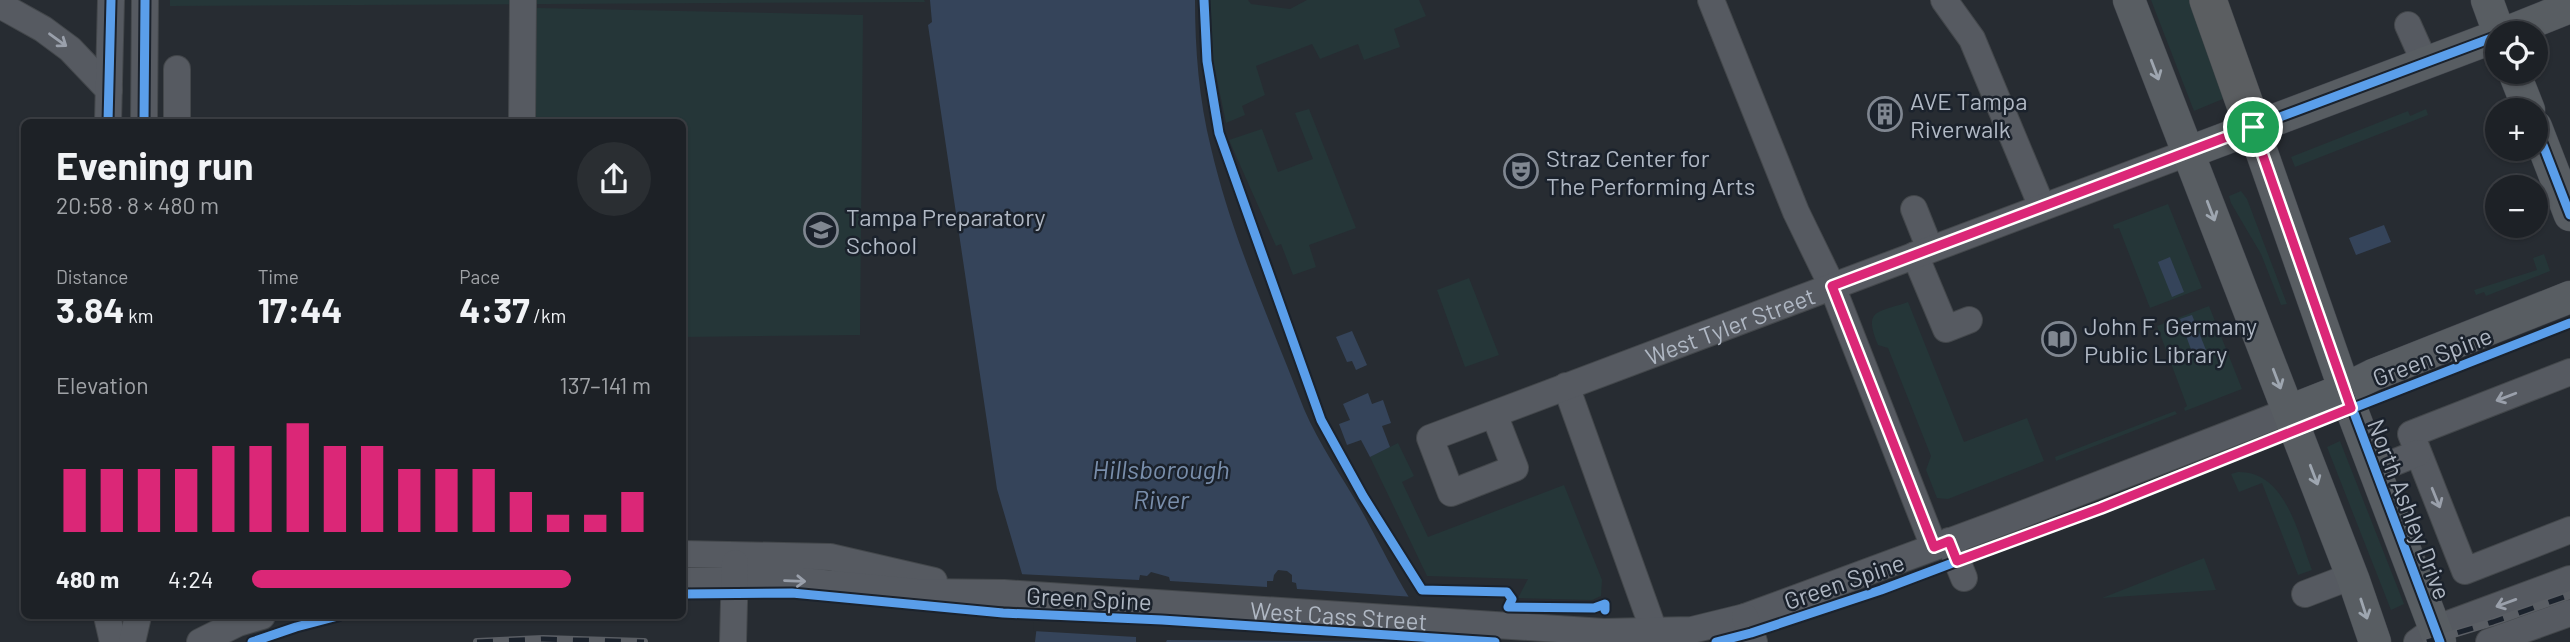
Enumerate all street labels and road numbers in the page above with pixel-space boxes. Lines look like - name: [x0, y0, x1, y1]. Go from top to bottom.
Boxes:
- street label: West Tyler Street: [1641, 280, 1819, 370]
- street label: Green Spine: [2368, 320, 2496, 392]
- street label: North Ashley Drive: [2362, 415, 2458, 603]
- street label: Green Spine: [1780, 547, 1908, 615]
- street label: Green Spine: [1026, 580, 1152, 616]
- street label: West Cass Street: [1249, 595, 1428, 635]

